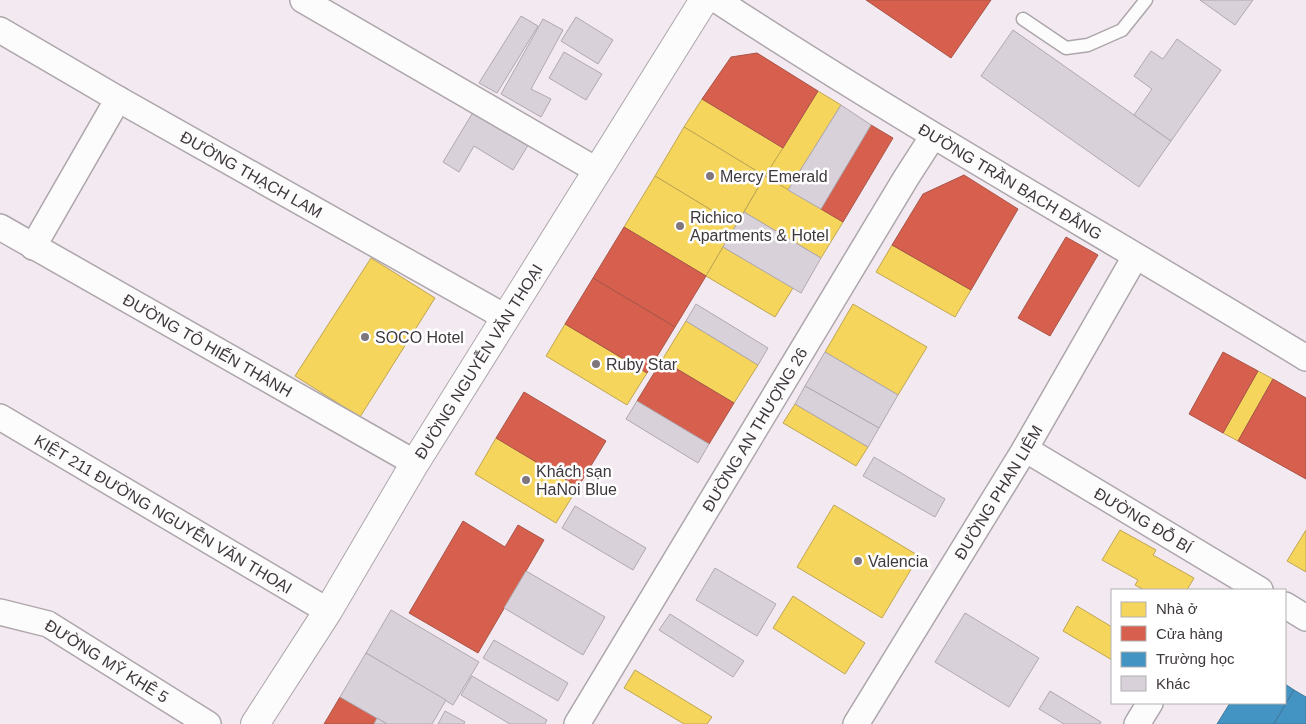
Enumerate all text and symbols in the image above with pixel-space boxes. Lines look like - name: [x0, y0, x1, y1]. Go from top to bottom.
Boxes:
- street label: ĐƯỜNG TRẦN BẠCH ĐẰNG: [916, 121, 1105, 243]
- street label: ĐƯỜNG THẠCH LAM: [178, 128, 325, 221]
- place label: Mercy Emerald: [720, 168, 828, 185]
- marker: Mercy Emerald: [704, 170, 716, 182]
- place label: Richico Apartments & Hotel: [690, 209, 829, 244]
- marker: Richico Apartments & Hotel: [674, 220, 686, 232]
- street label: ĐƯỜNG NGUYỄN VĂN THOẠI: [412, 261, 546, 462]
- street label: ĐƯỜNG TÔ HIẾN THÀNH: [120, 291, 295, 400]
- place label: SOCO Hotel: [375, 329, 464, 346]
- marker: SOCO Hotel: [359, 331, 371, 343]
- street label: ĐƯỜNG AN THƯỢNG 26: [699, 345, 811, 514]
- place label: Ruby Star: [606, 356, 678, 373]
- marker: Ruby Star: [590, 358, 602, 370]
- street label: ĐƯỜNG PHAN LIÊM: [951, 422, 1046, 562]
- street label: KIỆT 211 ĐƯỜNG NGUYỄN VĂN THOẠI: [32, 431, 295, 597]
- place label: Khách sạn HaNoi Blue: [536, 463, 617, 498]
- marker: Khách sạn HaNoi Blue: [520, 474, 532, 486]
- street label: ĐƯỜNG ĐỖ BÍ: [1091, 485, 1196, 557]
- place label: Valencia: [868, 553, 928, 570]
- marker: Valencia: [852, 555, 864, 567]
- legend: [1111, 589, 1286, 704]
- text: Nhà ở: [1156, 600, 1198, 617]
- street label: ĐƯỜNG MỸ KHÊ 5: [42, 616, 172, 706]
- text: Cửa hàng: [1156, 625, 1223, 642]
- text: Trường học: [1156, 650, 1235, 667]
- text: Khác: [1156, 675, 1191, 692]

